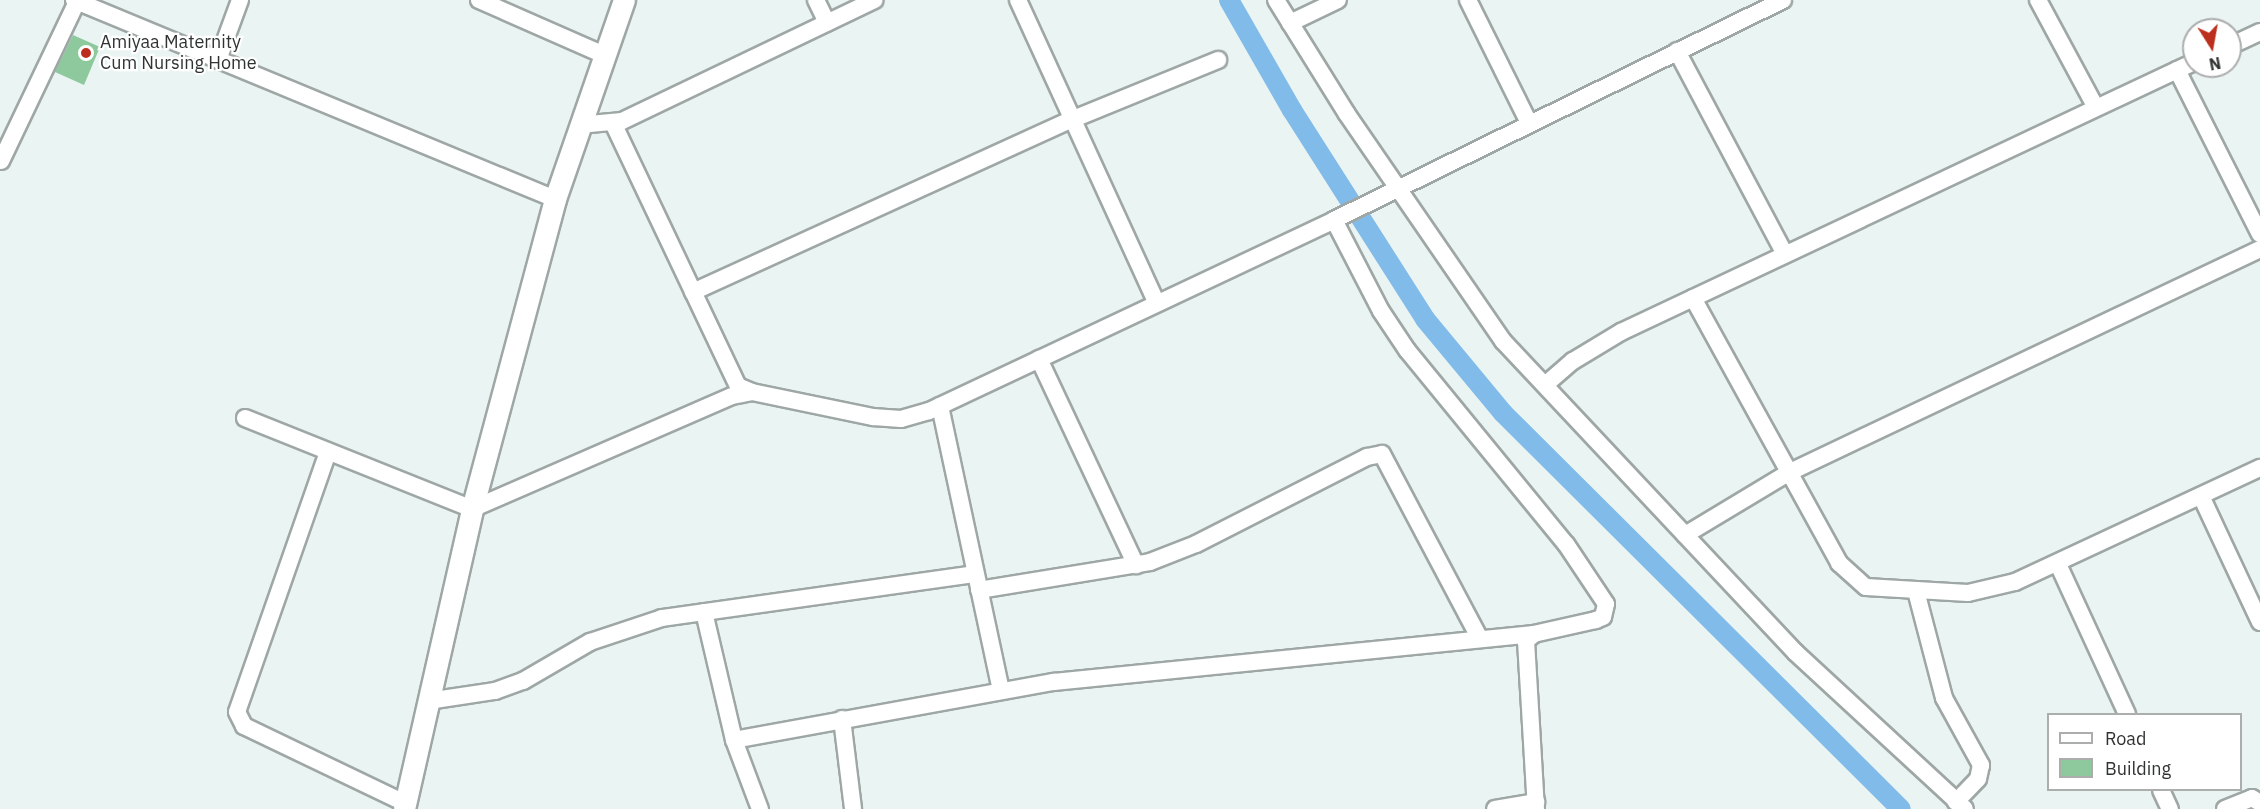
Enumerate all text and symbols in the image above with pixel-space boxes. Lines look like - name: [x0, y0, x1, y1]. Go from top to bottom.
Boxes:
- north arrow: [2182, 18, 2242, 78]
- place label: Amiyaa Maternity Cum Nursing Home: [100, 32, 257, 74]
- marker: Amiyaa Maternity Cum Nursing Home: [77, 44, 95, 62]
- text: N: [2207, 53, 2223, 75]
- legend: [2047, 713, 2242, 791]
- text: Road: [2105, 727, 2146, 750]
- text: Building: [2105, 757, 2171, 780]

